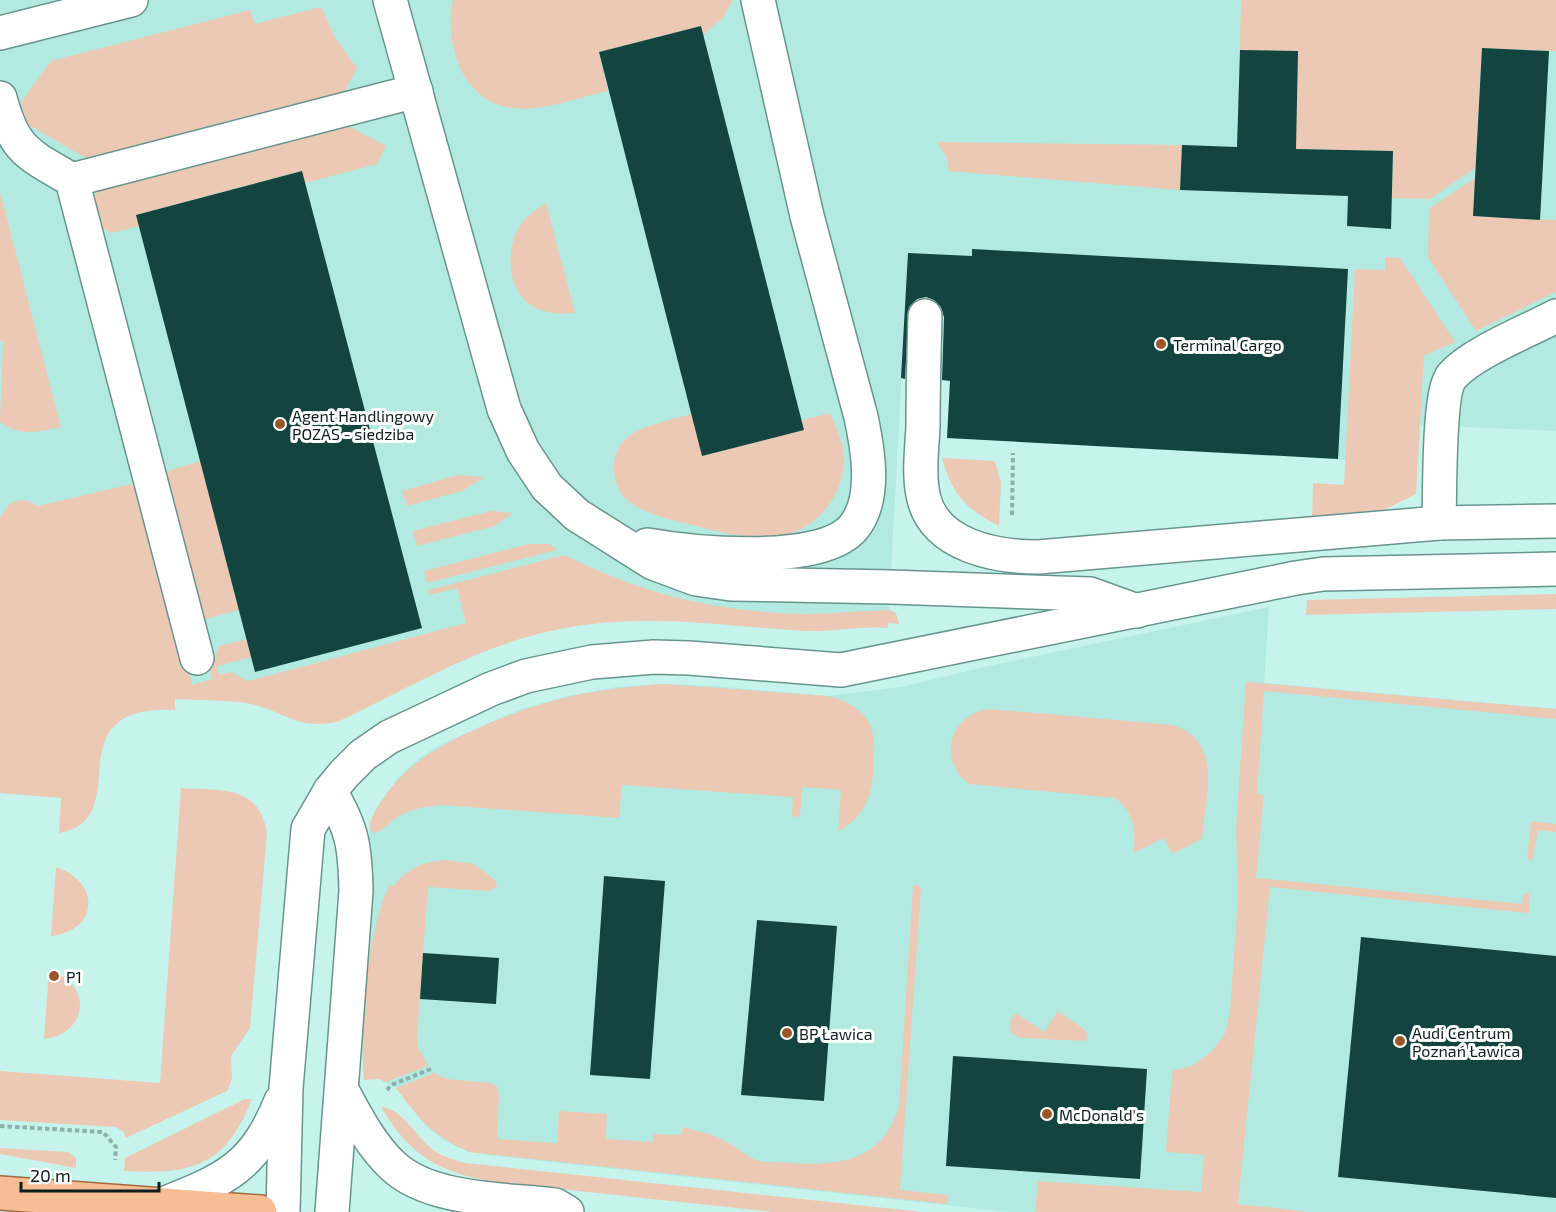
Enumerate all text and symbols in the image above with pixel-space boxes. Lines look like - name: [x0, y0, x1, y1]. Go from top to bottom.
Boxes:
- place label: Terminal Cargo: [1173, 335, 1282, 354]
- marker: Terminal Cargo: [1154, 337, 1168, 351]
- place label: Agent Handlingowy POZAS - siedziba: [292, 406, 434, 443]
- marker: Agent Handlingowy POZAS - siedziba: [273, 417, 287, 431]
- place label: P1: [66, 967, 82, 986]
- marker: P1: [47, 969, 61, 983]
- place label: Audi Centrum Poznań Ławica: [1412, 1023, 1520, 1060]
- place label: BP Ławica: [799, 1024, 873, 1043]
- marker: BP Ławica: [780, 1026, 794, 1040]
- marker: Audi Centrum Poznań Ławica: [1393, 1034, 1407, 1048]
- place label: McDonald's: [1059, 1105, 1144, 1124]
- marker: McDonald's: [1040, 1107, 1054, 1121]
- scale bar: [21, 1155, 159, 1193]
- text: 20 m: [30, 1164, 71, 1186]

